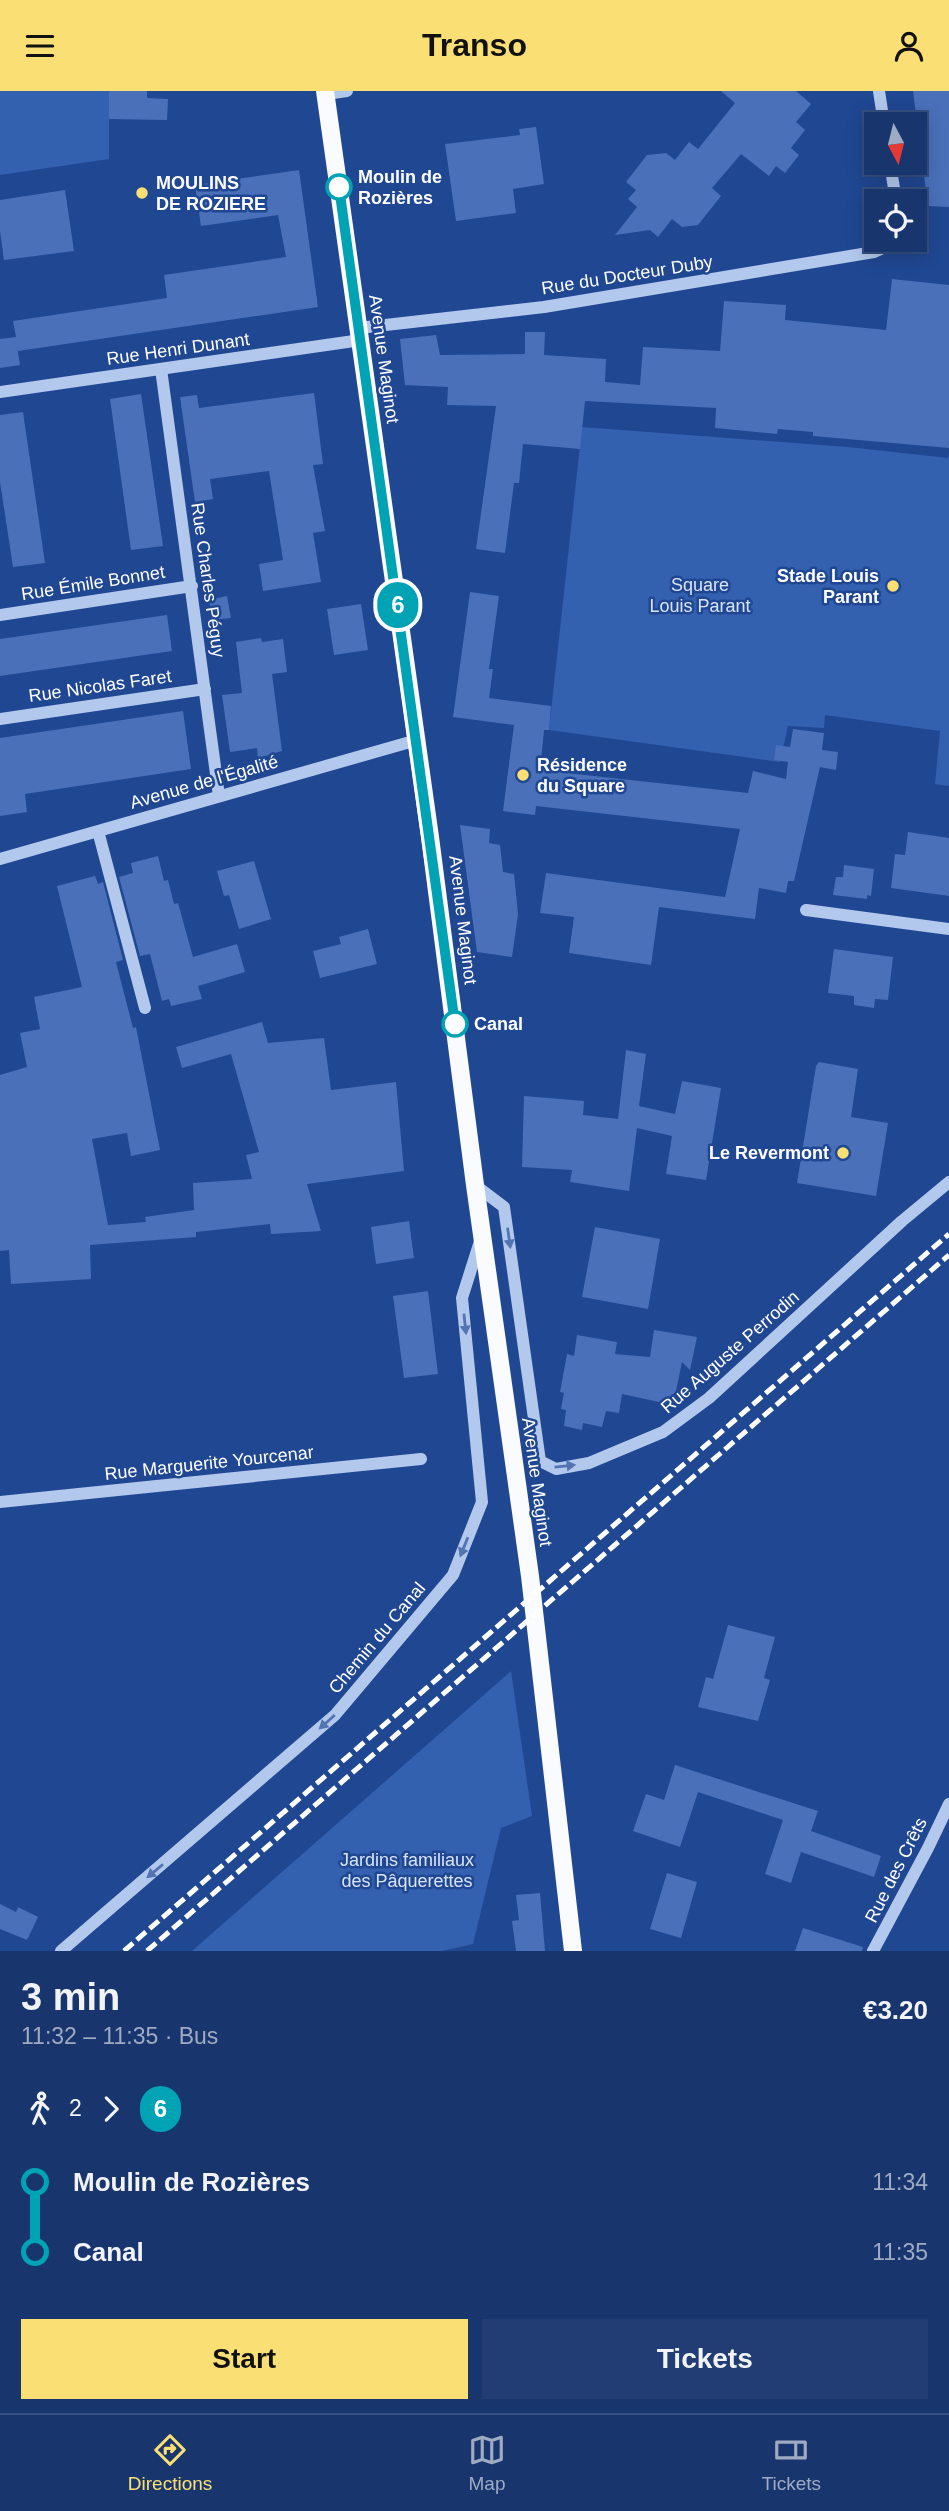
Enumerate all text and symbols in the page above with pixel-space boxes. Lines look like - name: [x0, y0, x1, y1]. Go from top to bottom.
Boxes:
- icon: menu: [21, 27, 59, 65]
- text: Transo: [422, 27, 527, 63]
- icon: person: [890, 27, 928, 65]
- north arrow: [864, 112, 928, 175]
- map controls: [864, 112, 927, 252]
- place label: Moulin de Rozières: [358, 167, 442, 208]
- place label: MOULINS DE ROZIERE: [156, 173, 266, 214]
- marker: Moulin de Rozières: [326, 174, 352, 200]
- marker: MOULINS DE ROZIERE: [134, 185, 150, 201]
- button: locate: [864, 189, 927, 252]
- street label: Rue du Docteur Duby: [540, 252, 714, 298]
- street label: Avenue Maginot: [365, 293, 403, 425]
- street label: Rue Henri Dunant: [105, 329, 251, 369]
- street label: Rue Charles Péguy: [187, 501, 229, 659]
- street label: Rue Émile Bonnet: [20, 562, 166, 604]
- place label: Stade Louis Parant: [777, 566, 879, 607]
- park label: Square Louis Parant: [649, 575, 751, 616]
- marker: Stade Louis Parant: [885, 578, 901, 594]
- line badge: 6: [375, 582, 421, 628]
- text: 6: [391, 591, 405, 618]
- street label: Rue Nicolas Faret: [27, 666, 173, 706]
- street label: Avenue de l'Égalité: [128, 751, 280, 813]
- place label: Résidence du Square: [537, 755, 627, 796]
- marker: Résidence du Square: [515, 767, 531, 783]
- street label: Avenue Maginot: [445, 854, 481, 986]
- marker: Canal: [442, 1011, 468, 1037]
- place label: Canal: [474, 1014, 523, 1034]
- place label: Le Revermont: [709, 1143, 829, 1163]
- marker: Le Revermont: [835, 1145, 851, 1161]
- one-way arrow: [504, 1227, 515, 1249]
- street label: Rue Auguste Perrodin: [657, 1287, 803, 1417]
- one-way arrow: [460, 1313, 471, 1335]
- street label: Avenue Maginot: [518, 1416, 556, 1548]
- street label: Rue Marguerite Yourcenar: [103, 1442, 315, 1484]
- one-way arrow: [554, 1461, 576, 1472]
- one-way arrow: [458, 1537, 470, 1557]
- street label: Chemin du Canal: [325, 1578, 429, 1698]
- one-way arrow: [319, 1714, 336, 1729]
- street label: Rue des Crêts: [861, 1814, 931, 1926]
- park label: Jardins familiaux des Pâquerettes: [340, 1850, 474, 1891]
- one-way arrow: [147, 1863, 164, 1878]
- text: 3 min: [21, 1976, 120, 2018]
- text: €3.20: [863, 1995, 928, 2025]
- text: 11:32 – 11:35 · Bus: [21, 2023, 218, 2049]
- icon: walk: [21, 2090, 59, 2128]
- icon: forward: [92, 2090, 130, 2128]
- text: 2: [69, 2095, 82, 2121]
- text: 6: [154, 2095, 167, 2122]
- text: Moulin de Rozières: [73, 2167, 310, 2197]
- text: 11:34: [872, 2169, 928, 2195]
- text: Canal: [73, 2237, 144, 2267]
- text: 11:35: [872, 2239, 928, 2265]
- button: Start: [21, 2319, 468, 2399]
- button: Tickets: [482, 2319, 928, 2399]
- tab: Directions: [128, 2431, 212, 2495]
- tab: Map: [468, 2431, 506, 2495]
- tab: Tickets: [762, 2431, 821, 2495]

